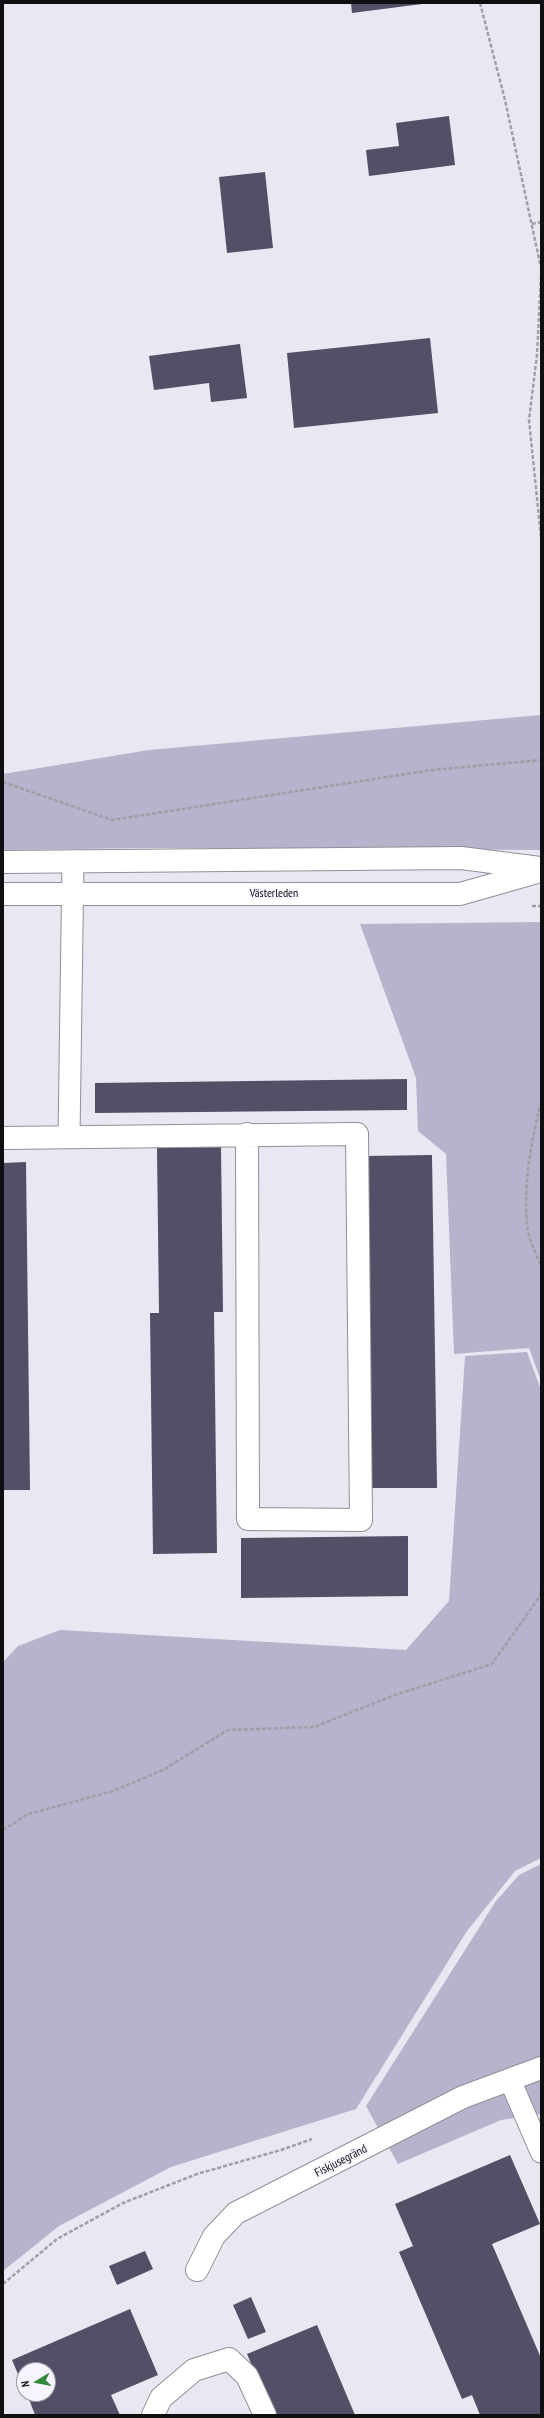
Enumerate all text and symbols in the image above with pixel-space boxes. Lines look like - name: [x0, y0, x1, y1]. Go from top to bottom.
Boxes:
- street label: Västerleden: [250, 887, 298, 901]
- street label: Fiskjusegränd: [312, 2142, 370, 2180]
- north arrow: [16, 2362, 56, 2402]
- text: N: [18, 2380, 33, 2388]

